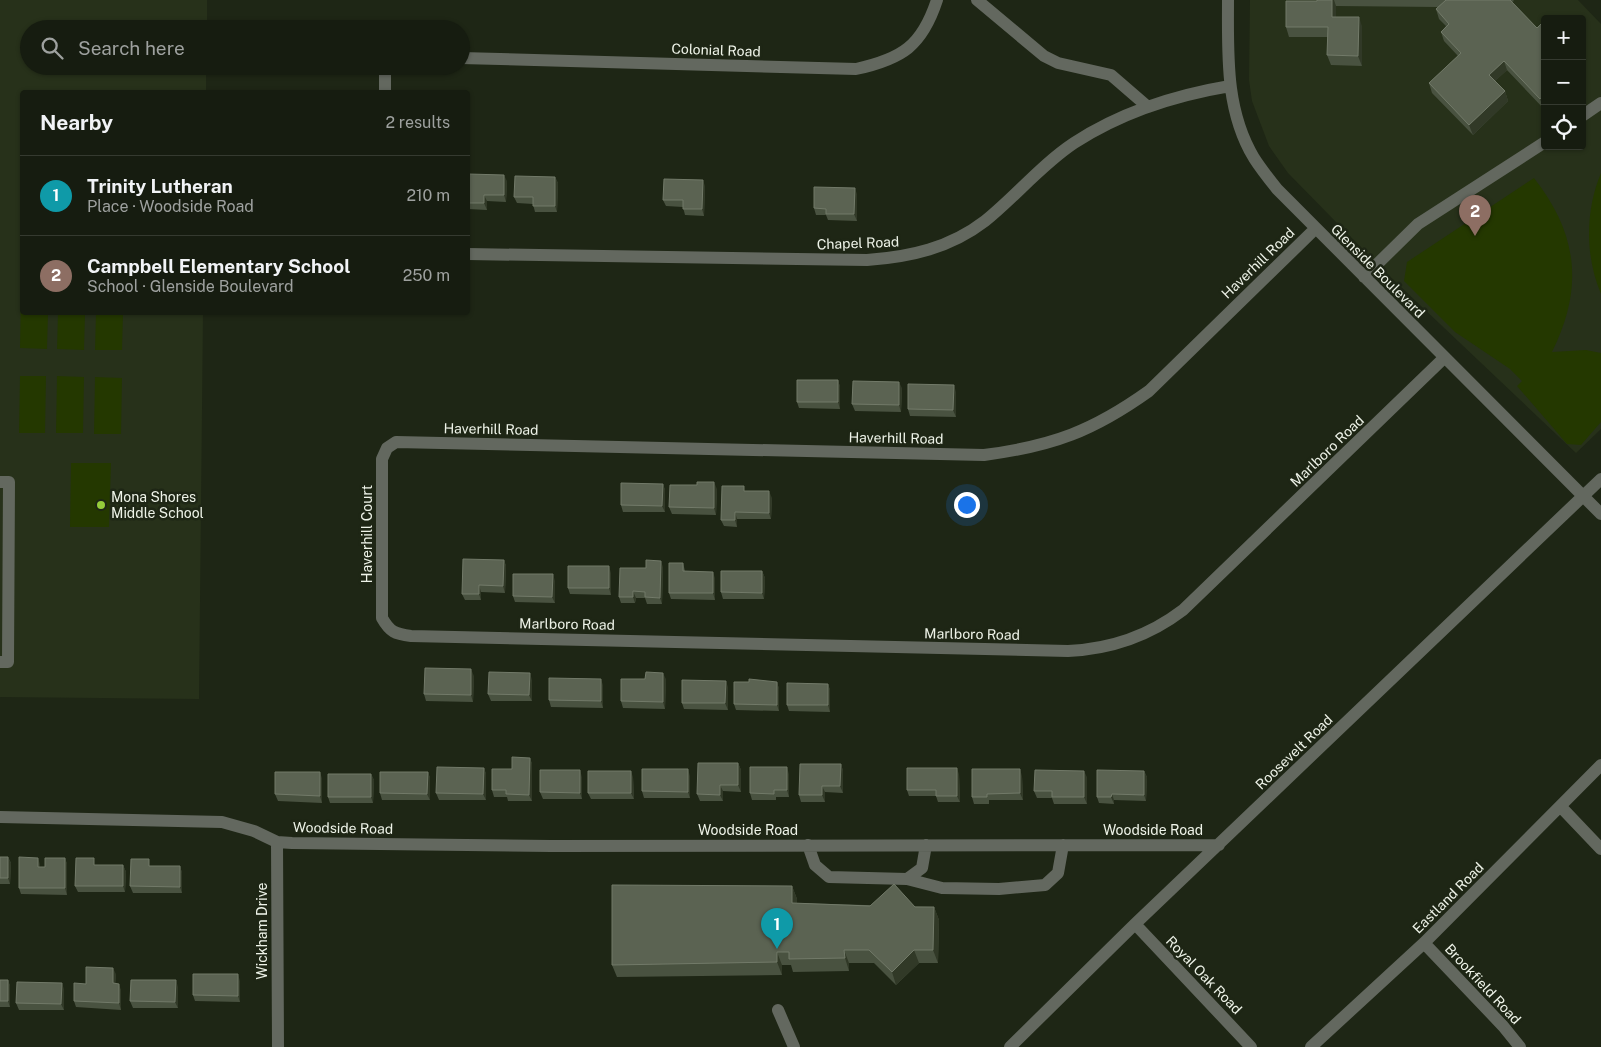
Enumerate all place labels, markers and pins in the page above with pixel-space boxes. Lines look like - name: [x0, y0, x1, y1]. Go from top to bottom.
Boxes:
- pin: 2: [1459, 195, 1491, 236]
- place label: Mona Shores Middle School: [111, 489, 204, 521]
- marker: Mona Shores Middle School: [95, 499, 107, 511]
- pin: 1: [761, 908, 793, 949]

